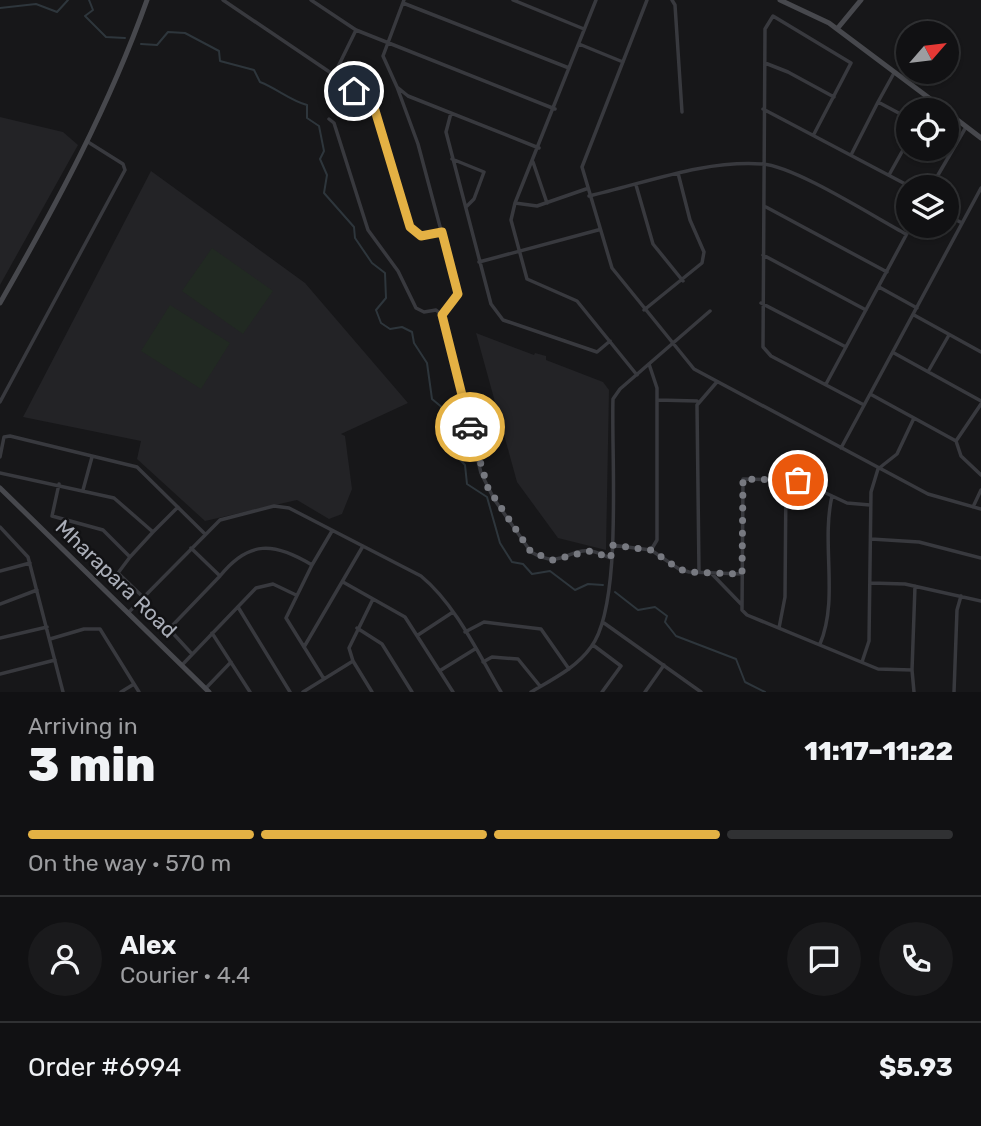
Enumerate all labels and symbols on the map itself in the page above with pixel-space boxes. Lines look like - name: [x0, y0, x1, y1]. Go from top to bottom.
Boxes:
- north arrow: [896, 21, 959, 84]
- pin: [324, 61, 384, 121]
- courier: [435, 392, 505, 462]
- pin: [768, 450, 828, 510]
- street label: Mharapara Road: [51, 514, 182, 643]

